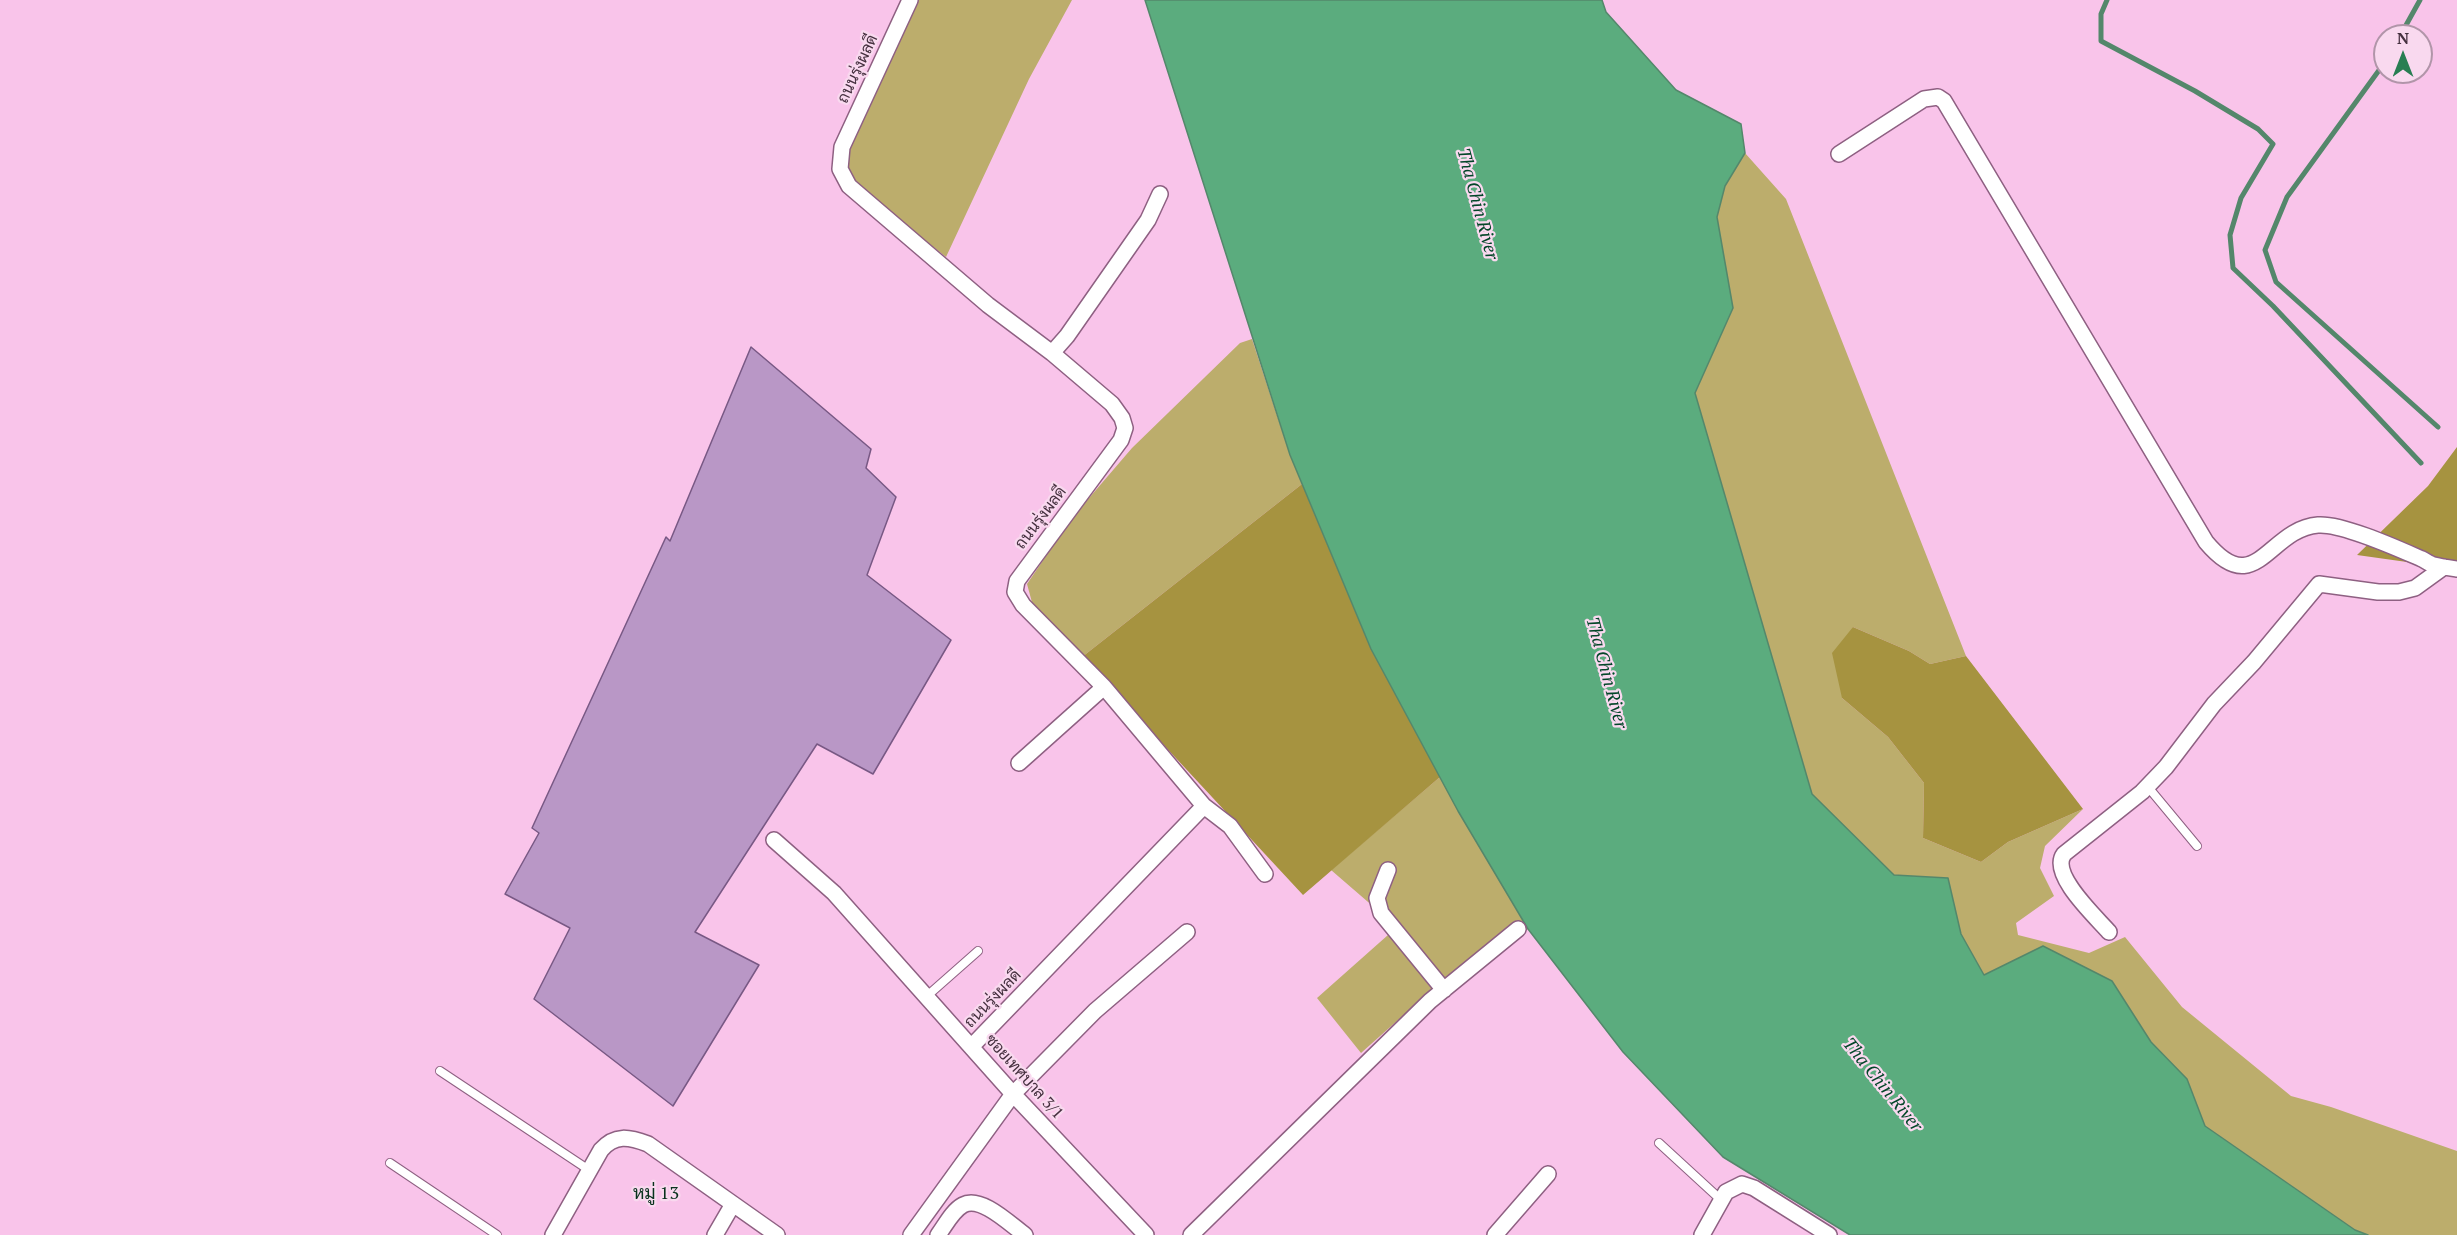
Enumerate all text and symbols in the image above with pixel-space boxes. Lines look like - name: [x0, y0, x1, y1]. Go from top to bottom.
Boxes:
- north arrow: [2373, 24, 2433, 84]
- text: N: [2397, 27, 2409, 49]
- street label: ถนนรุ่งผลดี: [834, 32, 882, 106]
- water label: Tha Chin River: [1452, 146, 1502, 262]
- street label: ถนนรุ่งผลดี: [1011, 483, 1071, 553]
- water label: Tha Chin River: [1581, 615, 1631, 731]
- street label: ถนนรุ่งผลดี: [961, 966, 1025, 1032]
- street label: ซอยเทศบาล 3/1: [981, 1031, 1067, 1123]
- water label: Tha Chin River: [1838, 1034, 1926, 1136]
- district label: หมู่ 13: [633, 1183, 679, 1205]

